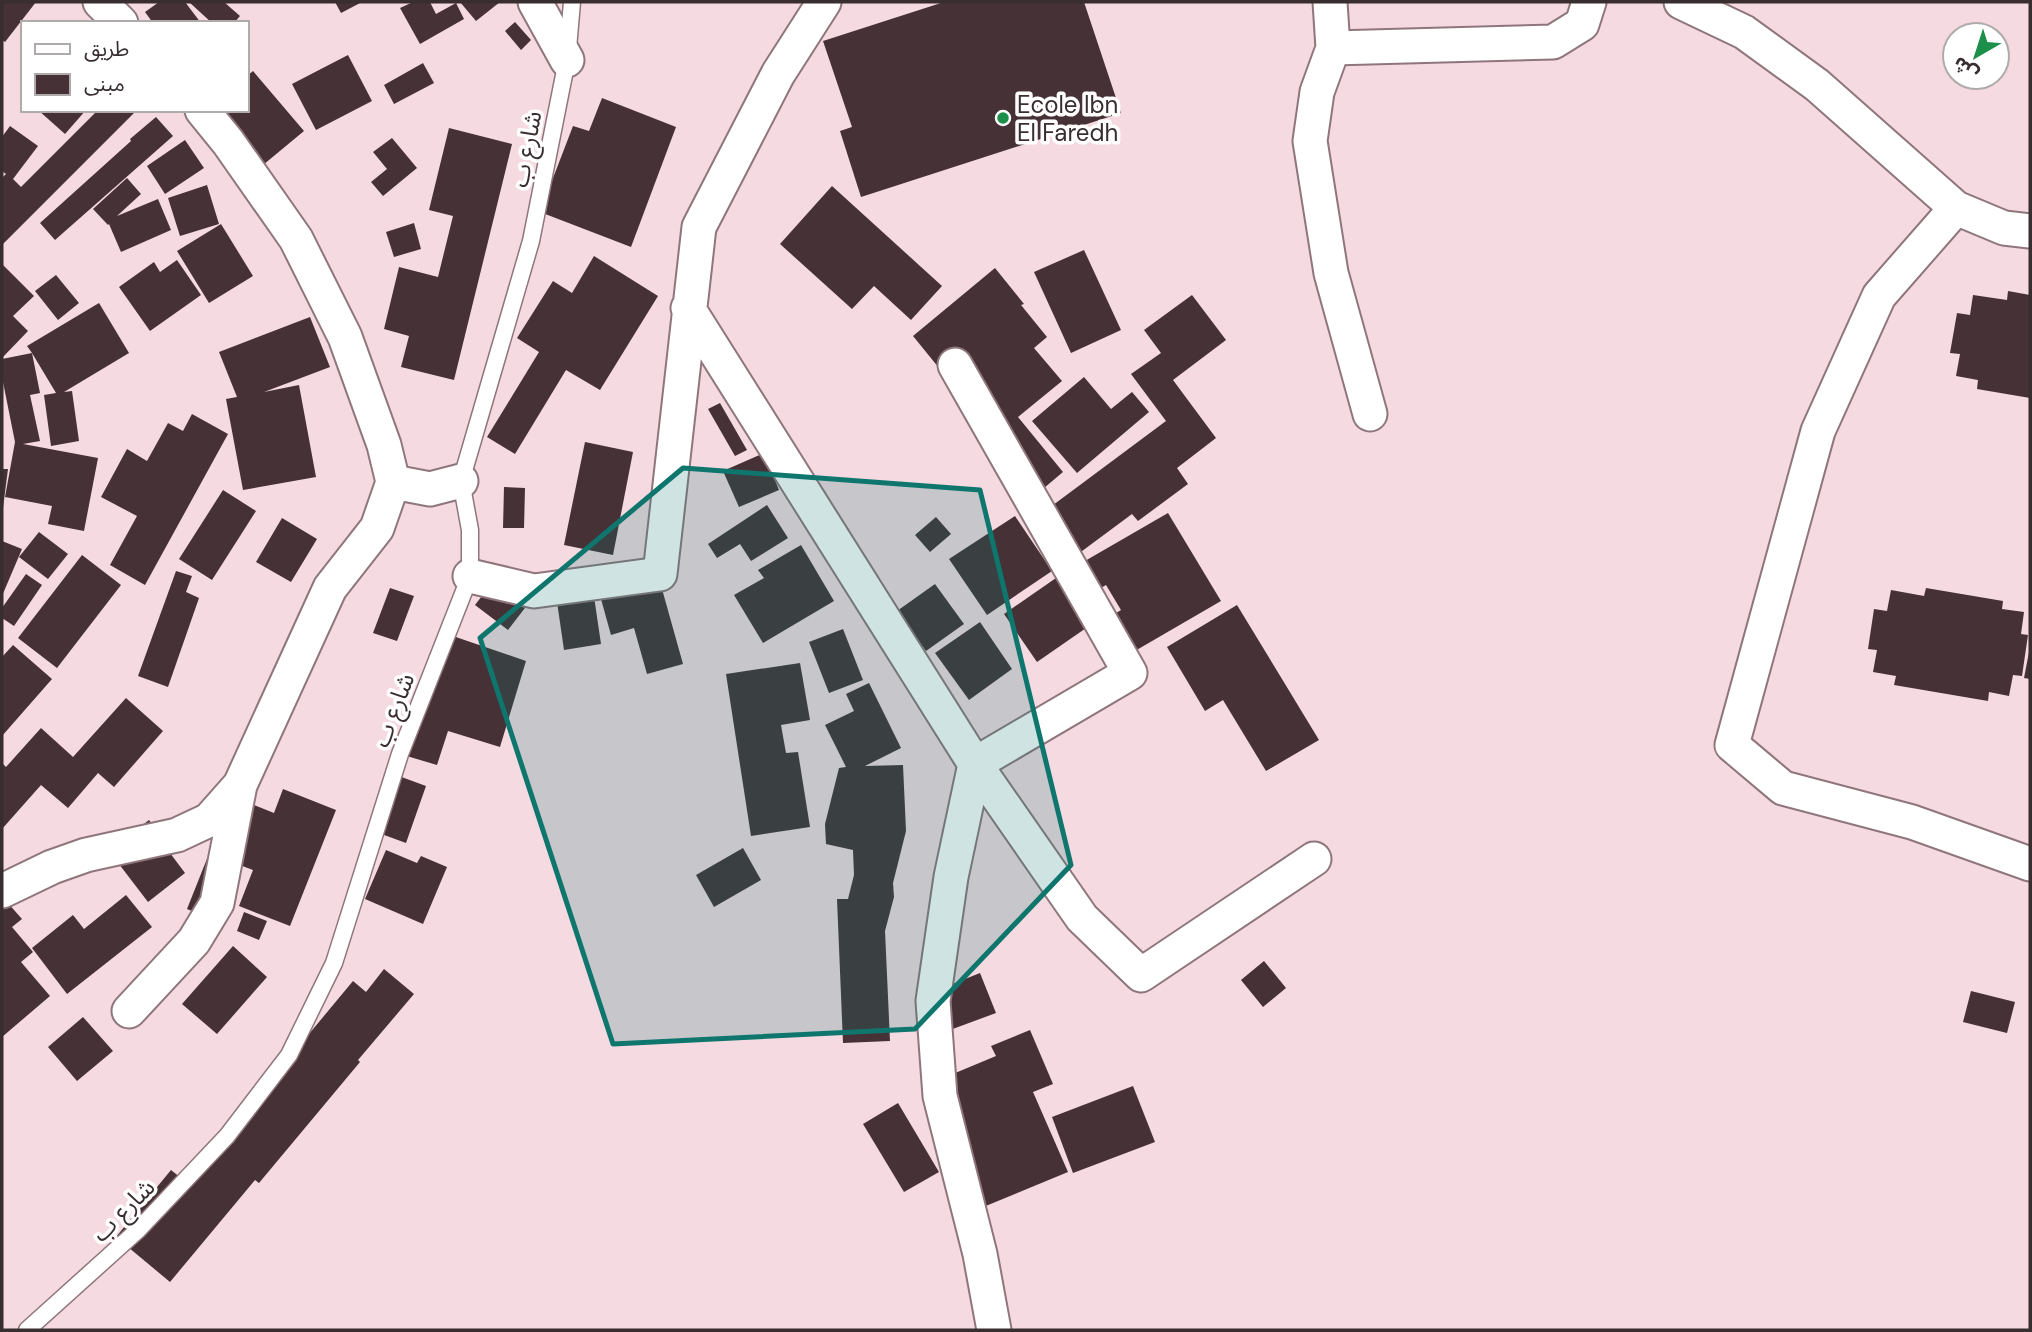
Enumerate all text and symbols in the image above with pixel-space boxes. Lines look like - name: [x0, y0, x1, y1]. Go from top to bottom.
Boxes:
- legend: [21, 21, 248, 112]
- north arrow: [1941, 21, 2011, 91]
- text: طريق: [84, 35, 129, 63]
- text: ش: [1948, 51, 1984, 87]
- text: مبنى: [84, 70, 125, 98]
- place label: Ecole Ibn El Faredh: [1017, 89, 1118, 148]
- street label: شارع ب: [503, 108, 551, 190]
- marker: Ecole Ibn El Faredh: [995, 110, 1011, 126]
- street label: شارع ب: [365, 669, 423, 752]
- street label: شارع ب: [85, 1172, 163, 1250]

